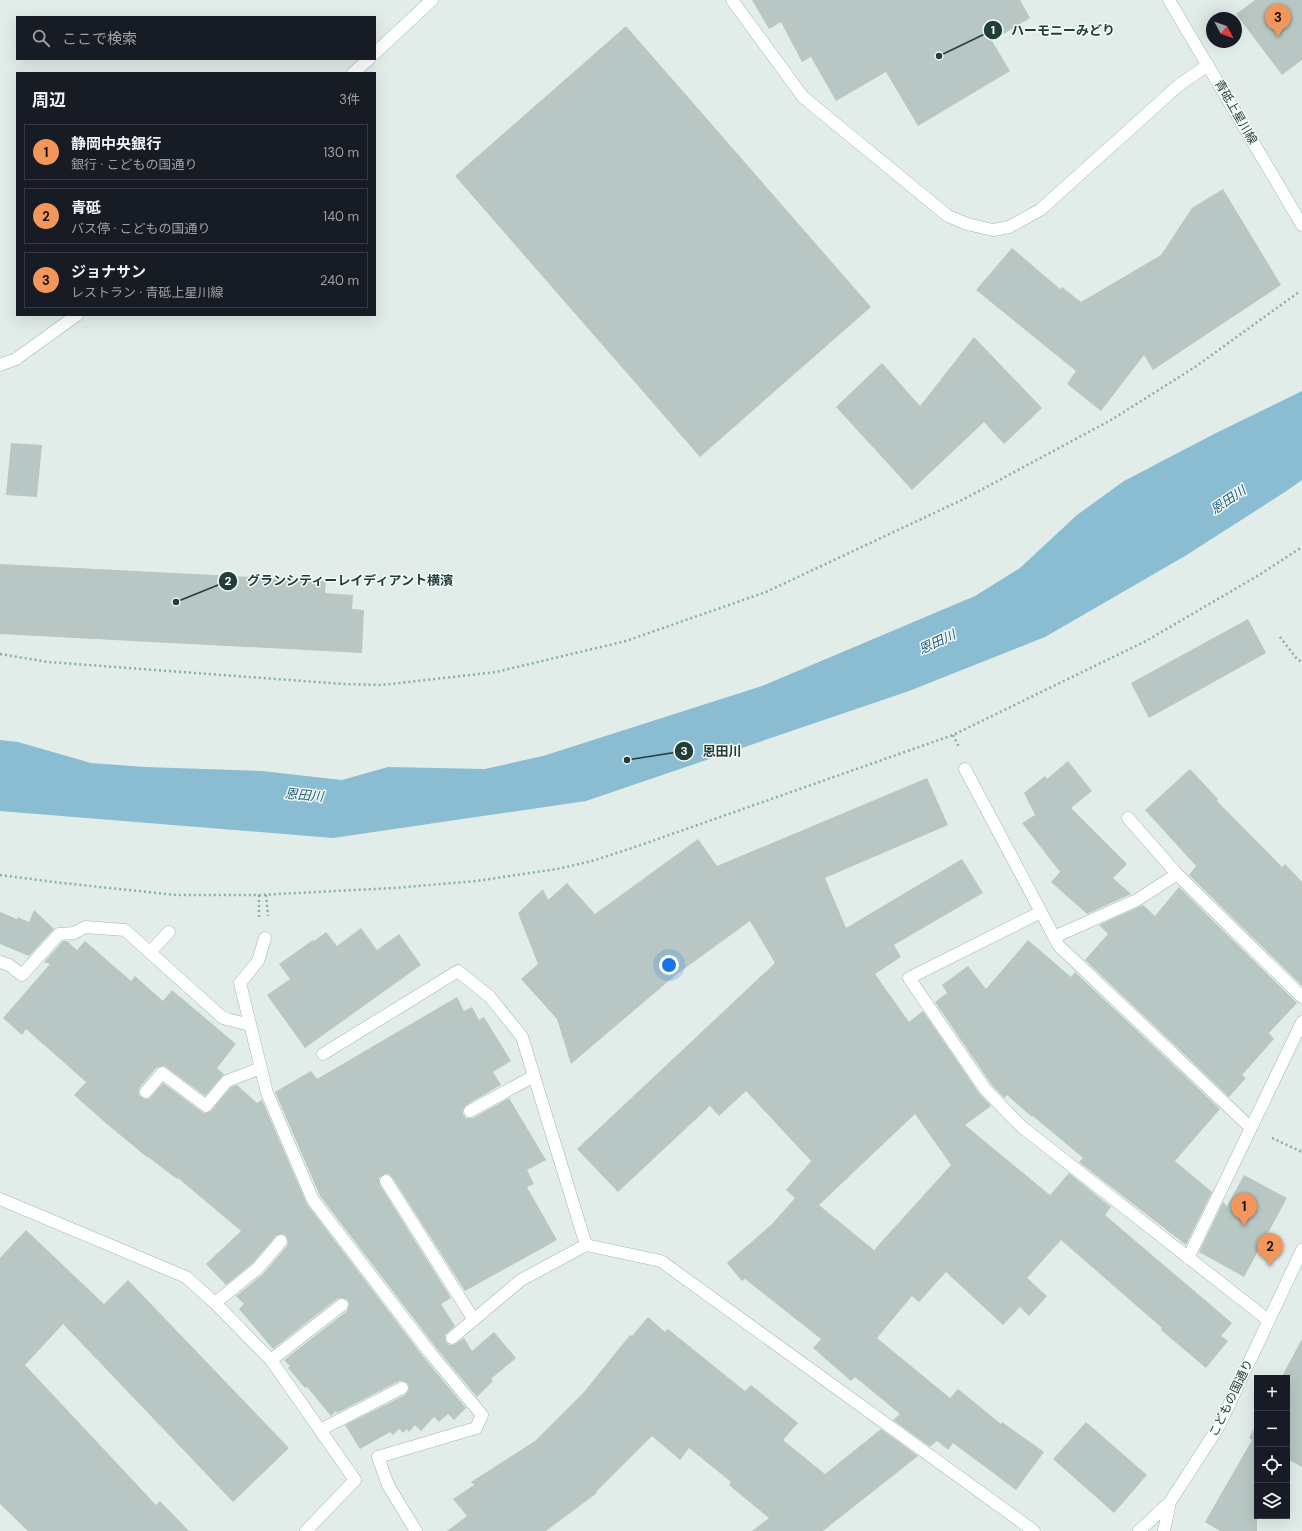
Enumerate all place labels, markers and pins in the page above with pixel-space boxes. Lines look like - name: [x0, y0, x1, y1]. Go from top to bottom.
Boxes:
- pin: 3: [1265, 4, 1291, 37]
- callout: ハーモニーみどり: [983, 18, 1123, 43]
- callout: グランシティーレイディアント横濱: [218, 568, 462, 593]
- callout: 恩田川: [674, 739, 749, 764]
- pin: 1: [1231, 1193, 1257, 1226]
- pin: 2: [1257, 1233, 1283, 1266]

